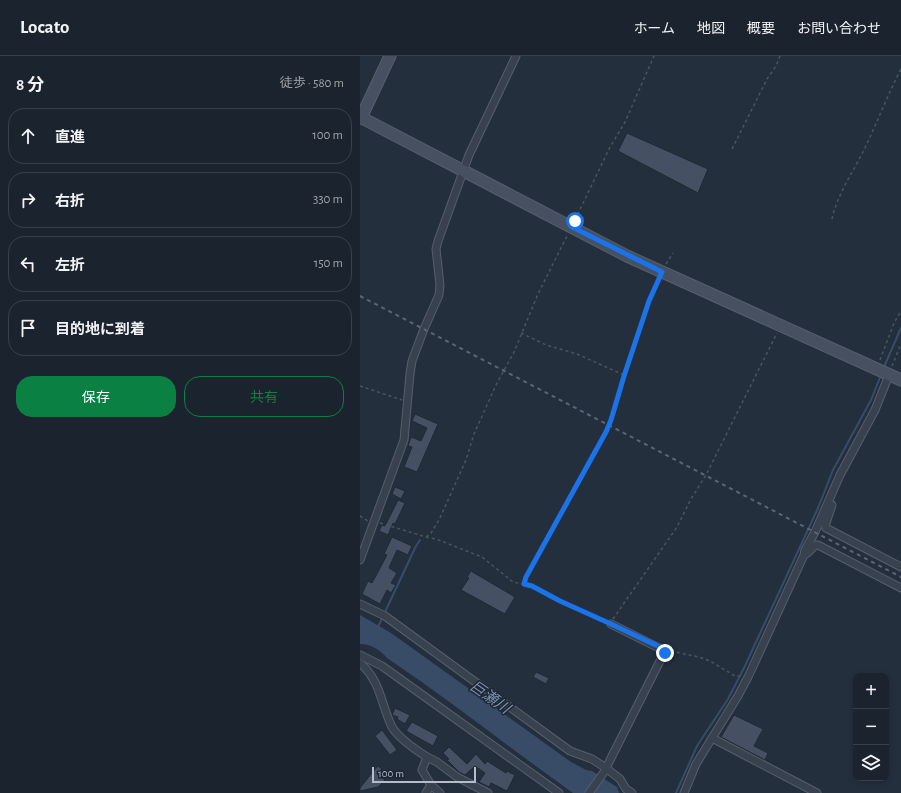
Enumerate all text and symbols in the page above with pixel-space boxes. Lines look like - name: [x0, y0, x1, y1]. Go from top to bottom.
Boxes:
- text: Locato: [20, 18, 69, 37]
- text: ホーム: [633, 22, 675, 36]
- text: 地図: [697, 22, 725, 36]
- text: 概要: [747, 22, 775, 36]
- text: お問い合わせ: [797, 22, 881, 36]
- text: 8 分: [16, 76, 44, 93]
- text: 徒歩 · 580 m: [280, 77, 344, 90]
- icon: ahead: [17, 125, 39, 147]
- text: 100 m: [312, 129, 343, 142]
- text: 直進: [55, 130, 85, 145]
- icon: right: [17, 189, 39, 211]
- text: 330 m: [313, 193, 343, 206]
- text: 右折: [55, 194, 85, 209]
- route start: [566, 212, 584, 230]
- icon: left: [17, 253, 39, 275]
- text: 150 m: [314, 257, 343, 270]
- text: 左折: [55, 258, 85, 273]
- icon: arrive: [17, 317, 39, 339]
- text: 目的地に到着: [55, 322, 145, 337]
- button: 保存: [16, 376, 176, 417]
- button: 共有: [184, 376, 344, 417]
- route end: [656, 644, 674, 662]
- map controls: [853, 673, 889, 781]
- button: +: [853, 673, 889, 709]
- water label: 巨瀬川: [467, 678, 515, 718]
- button: −: [853, 709, 889, 745]
- button: layers: [853, 745, 889, 781]
- scale bar: [372, 765, 476, 784]
- text: 100 m: [378, 768, 404, 779]

